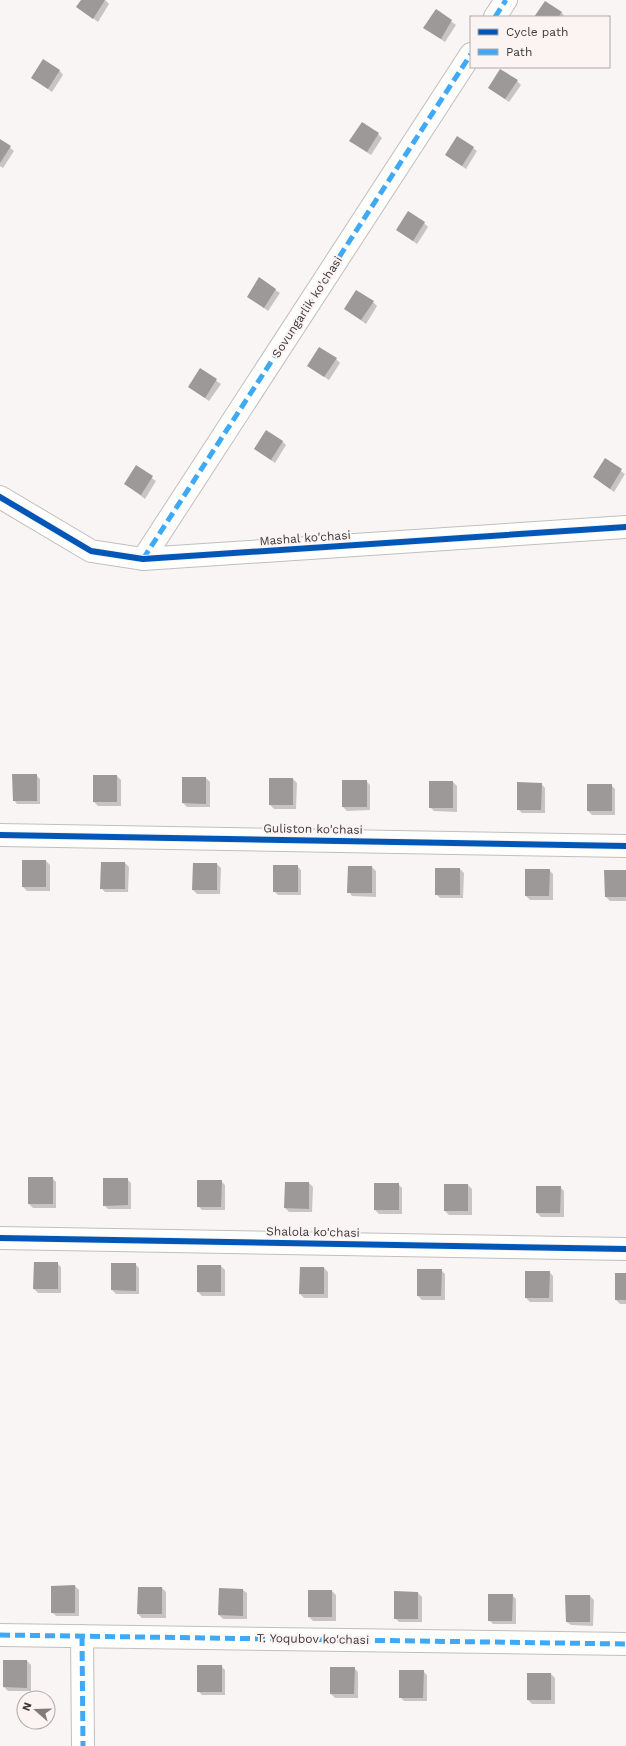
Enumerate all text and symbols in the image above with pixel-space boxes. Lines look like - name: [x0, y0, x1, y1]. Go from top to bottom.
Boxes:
- legend: [470, 16, 610, 68]
- text: Cycle path: [506, 25, 568, 39]
- text: Path: [506, 45, 532, 59]
- street label: Sovungarlik ko'chasi: [269, 254, 345, 360]
- street label: Mashal ko'chasi: [259, 528, 351, 548]
- street label: Guliston ko'chasi: [263, 821, 363, 837]
- street label: Shalola ko'chasi: [266, 1224, 360, 1240]
- street label: T. Yoqubov ko'chasi: [257, 1631, 369, 1647]
- north arrow: [16, 1690, 56, 1730]
- text: N: [20, 1701, 35, 1713]

